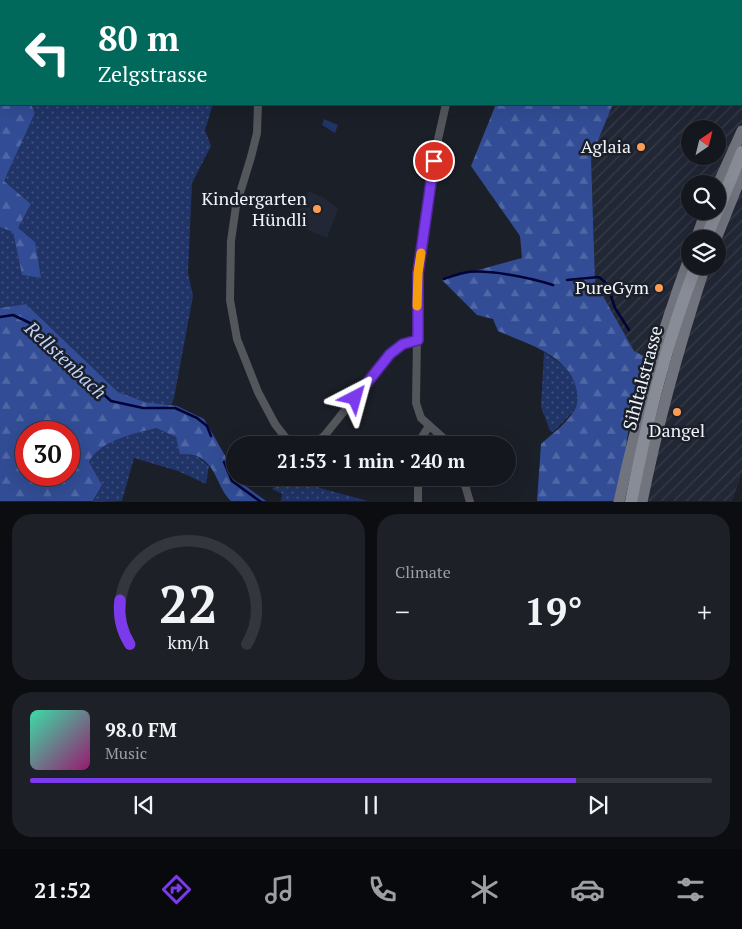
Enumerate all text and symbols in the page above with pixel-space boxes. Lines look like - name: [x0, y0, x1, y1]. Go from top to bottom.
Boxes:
- text: 80 m: [98, 15, 179, 61]
- icon: left: [15, 20, 80, 85]
- text: Zelgstrasse: [98, 59, 208, 88]
- north arrow: [681, 120, 726, 165]
- map controls: [681, 120, 726, 275]
- place label: Aglaia: [581, 134, 631, 158]
- pin: [413, 140, 455, 182]
- marker: Aglaia: [635, 141, 647, 153]
- icon: arrive: [420, 147, 448, 175]
- button: search: [681, 175, 726, 220]
- place label: Kindergarten Hündli: [201, 186, 307, 231]
- marker: Kindergarten Hündli: [311, 203, 323, 215]
- button: layers: [681, 230, 726, 275]
- place label: PureGym: [575, 275, 649, 299]
- marker: PureGym: [653, 282, 665, 294]
- water label: Rellstenbach: [19, 315, 112, 404]
- street label: Sihltalstrasse: [617, 323, 668, 433]
- position arrow: [328, 371, 380, 423]
- marker: Dangel: [671, 406, 683, 418]
- place label: Dangel: [649, 418, 705, 442]
- speed limit sign: 30: [15, 421, 80, 486]
- text: 21:53 · 1 min · 240 m: [277, 448, 465, 473]
- text: Climate: [395, 561, 451, 583]
- text: 22: [159, 569, 218, 638]
- text: 19°: [524, 586, 583, 636]
- text: −: [395, 593, 410, 630]
- text: +: [697, 593, 712, 630]
- text: km/h: [168, 630, 210, 654]
- text: 98.0 FM: [105, 717, 177, 742]
- text: Music: [105, 742, 147, 764]
- icon: previous: [130, 791, 158, 819]
- icon: pause: [357, 791, 385, 819]
- icon: next: [584, 791, 612, 819]
- icon: directions: [159, 872, 194, 907]
- icon: music: [262, 872, 297, 907]
- icon: phone: [365, 872, 400, 907]
- icon: climate: [467, 872, 502, 907]
- icon: car: [570, 872, 605, 907]
- icon: filters: [673, 872, 708, 907]
- text: 21:52: [34, 875, 91, 904]

